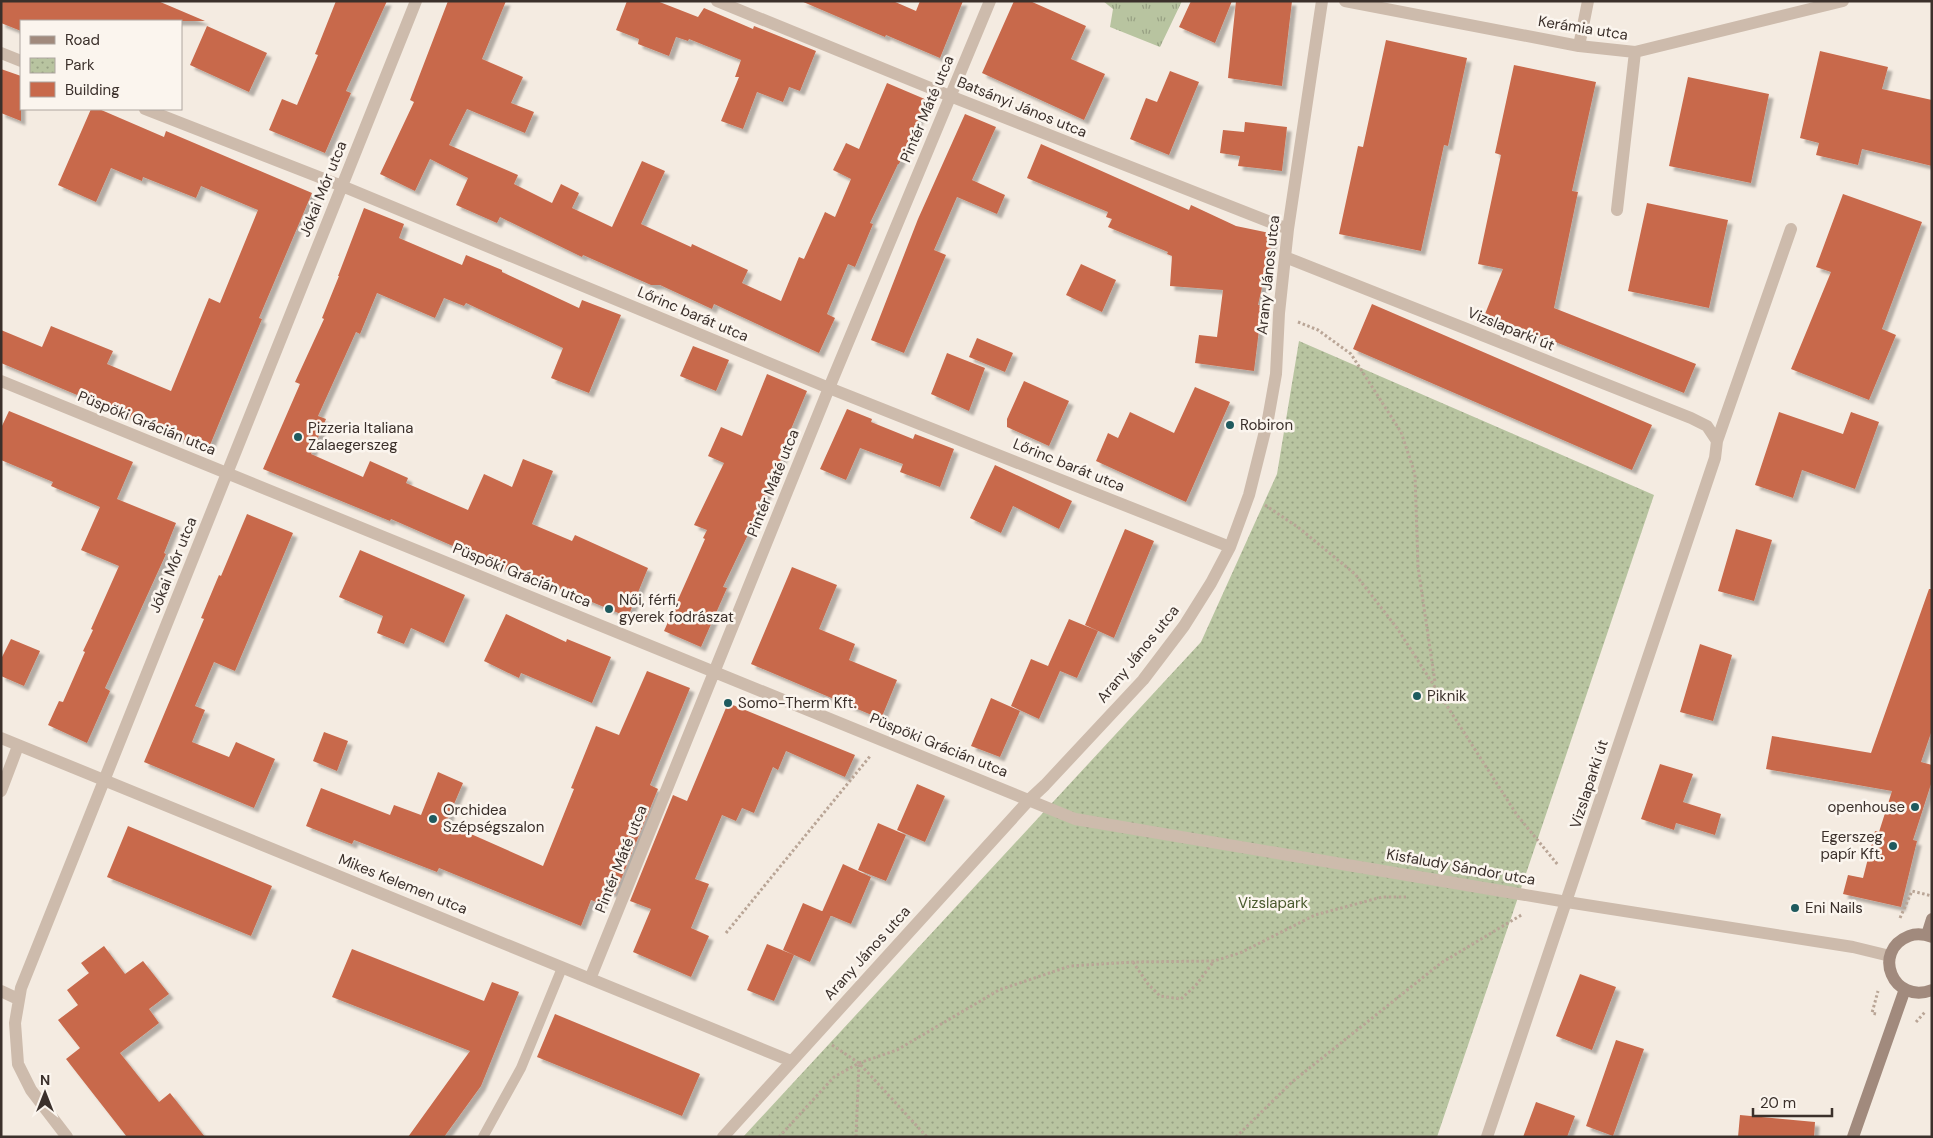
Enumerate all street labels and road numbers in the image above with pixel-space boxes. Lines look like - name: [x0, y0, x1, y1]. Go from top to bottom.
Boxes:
- street label: Kerámia utca: [1537, 11, 1629, 45]
- street label: Pintér Máté utca: [895, 52, 959, 166]
- street label: Batsányi János utca: [954, 72, 1090, 142]
- street label: Jókai Mór utca: [295, 138, 351, 240]
- street label: Arany János utca: [1252, 214, 1284, 336]
- street label: Lőrinc barát utca: [634, 282, 752, 346]
- street label: Vizslaparki út: [1464, 302, 1558, 356]
- street label: Püspöki Grácián utca: [75, 386, 219, 460]
- street label: Pintér Máté utca: [742, 426, 804, 540]
- street label: Lőrinc barát utca: [1010, 433, 1128, 497]
- street label: Jókai Mór utca: [145, 514, 201, 616]
- street label: Püspöki Grácián utca: [450, 538, 594, 612]
- street label: Arany János utca: [1092, 601, 1184, 707]
- street label: Püspöki Grácián utca: [867, 708, 1011, 782]
- street label: Vizslaparki út: [1565, 737, 1613, 831]
- street label: Pintér Máté utca: [590, 802, 652, 916]
- street label: Kisfaludy Sándor utca: [1385, 844, 1537, 890]
- street label: Mikes Kelemen utca: [336, 849, 470, 919]
- street label: Arany János utca: [819, 902, 915, 1004]

